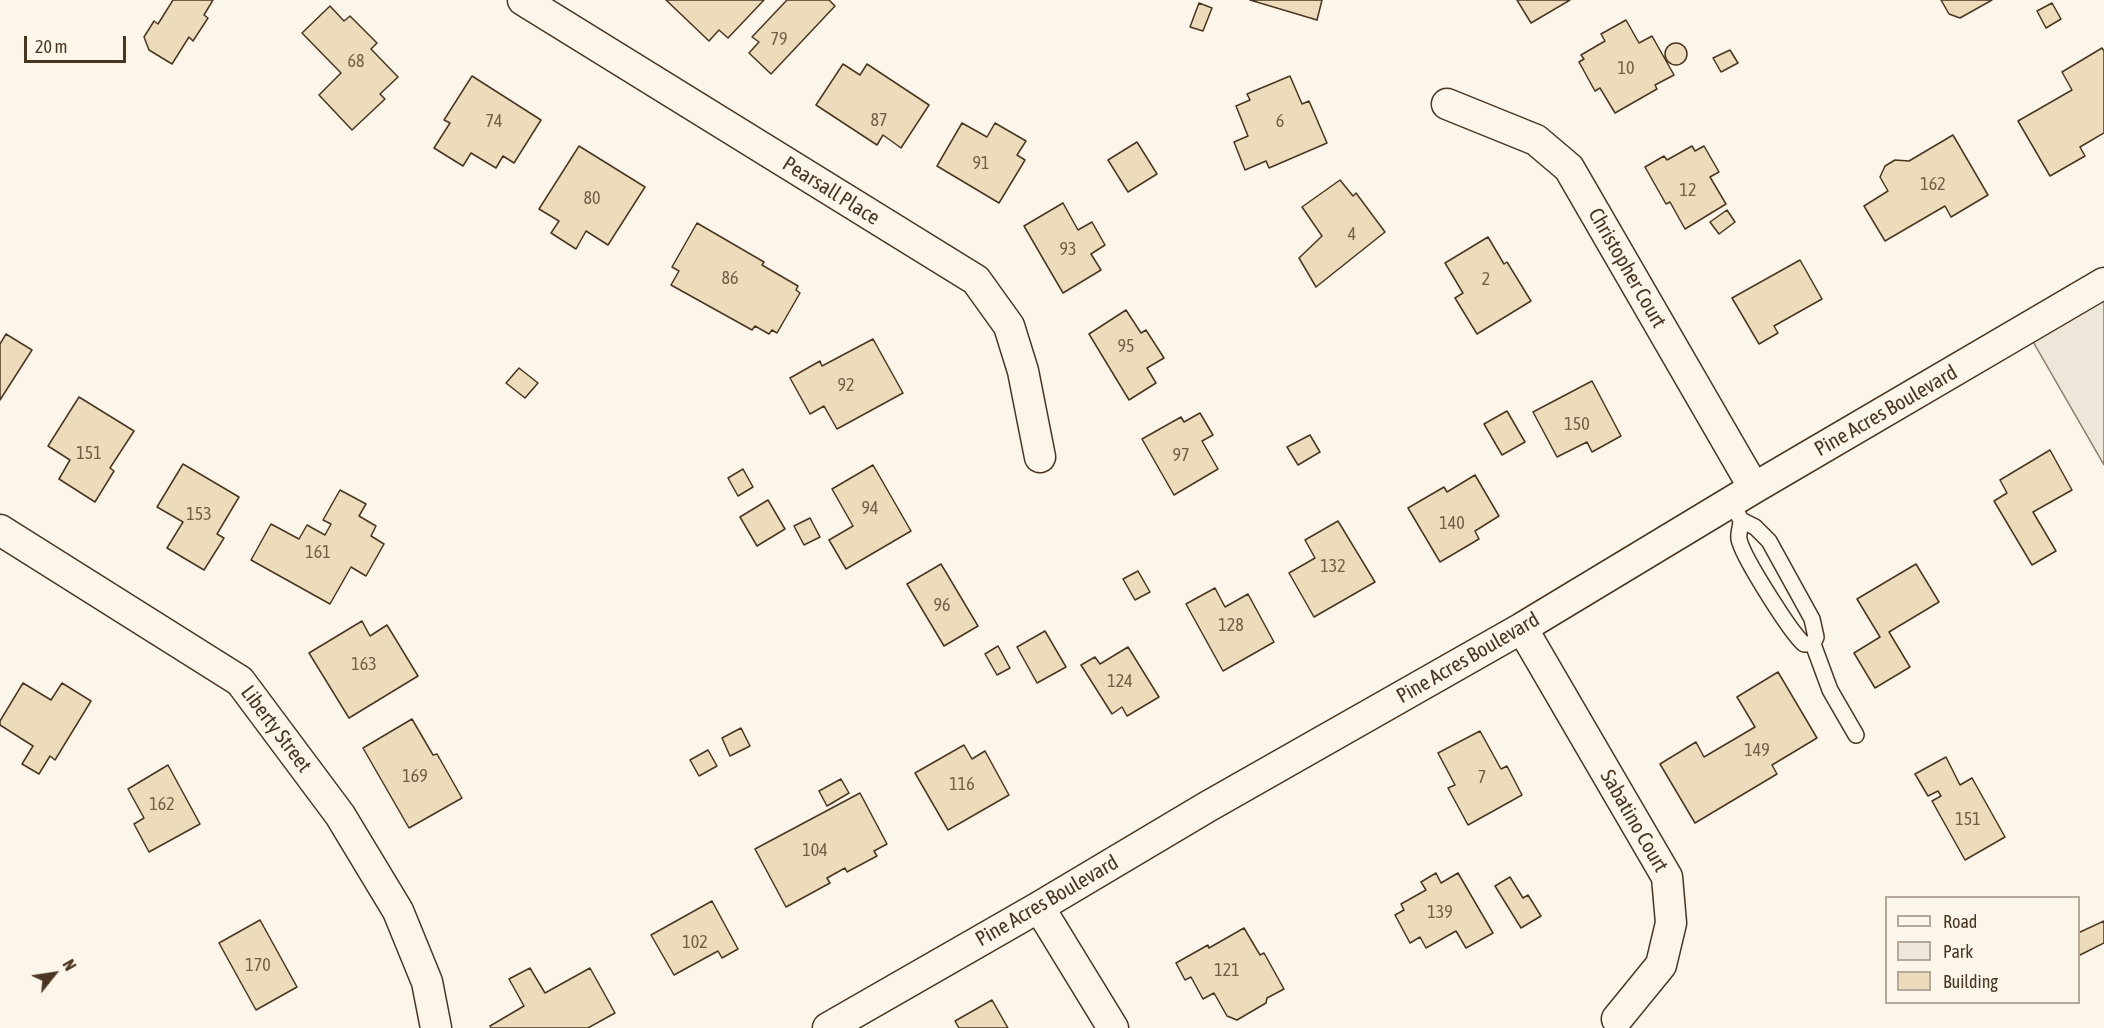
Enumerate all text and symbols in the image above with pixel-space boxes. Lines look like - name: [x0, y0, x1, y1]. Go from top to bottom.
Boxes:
- scale bar: [27, 24, 129, 62]
- house number: 79: [771, 28, 787, 50]
- text: 20 m: [35, 36, 67, 57]
- house number: 68: [348, 50, 364, 72]
- house number: 10: [1618, 57, 1634, 79]
- house number: 87: [871, 109, 887, 131]
- house number: 74: [486, 110, 502, 132]
- house number: 6: [1276, 110, 1284, 132]
- street label: Pearsall Place: [778, 151, 884, 231]
- house number: 91: [973, 152, 989, 174]
- house number: 162: [1920, 173, 1946, 195]
- house number: 12: [1680, 179, 1696, 201]
- house number: 80: [584, 187, 600, 209]
- street label: Christopher Court: [1583, 204, 1671, 332]
- house number: 4: [1348, 223, 1356, 245]
- house number: 93: [1060, 238, 1076, 260]
- house number: 86: [722, 267, 738, 289]
- house number: 2: [1482, 268, 1490, 290]
- house number: 95: [1118, 335, 1134, 357]
- street label: Pine Acres Boulevard: [1810, 360, 1962, 462]
- house number: 92: [838, 374, 854, 396]
- house number: 150: [1564, 413, 1590, 435]
- house number: 151: [76, 442, 102, 464]
- house number: 97: [1173, 444, 1189, 466]
- house number: 94: [862, 497, 878, 519]
- house number: 153: [186, 503, 212, 525]
- house number: 140: [1439, 512, 1465, 534]
- house number: 161: [305, 541, 331, 563]
- house number: 132: [1320, 555, 1346, 577]
- house number: 96: [934, 594, 950, 616]
- street label: Pine Acres Boulevard: [1392, 607, 1544, 709]
- house number: 128: [1218, 614, 1244, 636]
- house number: 163: [351, 653, 377, 675]
- house number: 124: [1107, 670, 1133, 692]
- street label: Liberty Street: [235, 681, 317, 777]
- house number: 149: [1744, 739, 1770, 761]
- house number: 169: [402, 765, 428, 787]
- house number: 7: [1478, 766, 1486, 788]
- street label: Sabatino Court: [1595, 766, 1673, 876]
- house number: 116: [949, 773, 975, 795]
- house number: 162: [149, 793, 175, 815]
- house number: 151: [1955, 808, 1981, 830]
- house number: 104: [802, 839, 828, 861]
- street label: Pine Acres Boulevard: [971, 850, 1123, 952]
- legend: [1885, 896, 2080, 1004]
- house number: 139: [1427, 901, 1453, 923]
- text: Road: [1943, 911, 1977, 932]
- house number: 102: [682, 931, 708, 953]
- text: Park: [1943, 941, 1973, 962]
- north arrow: [24, 944, 84, 1004]
- house number: 170: [245, 954, 271, 976]
- text: N: [59, 956, 80, 974]
- house number: 121: [1214, 959, 1240, 981]
- text: Building: [1943, 971, 1998, 992]

